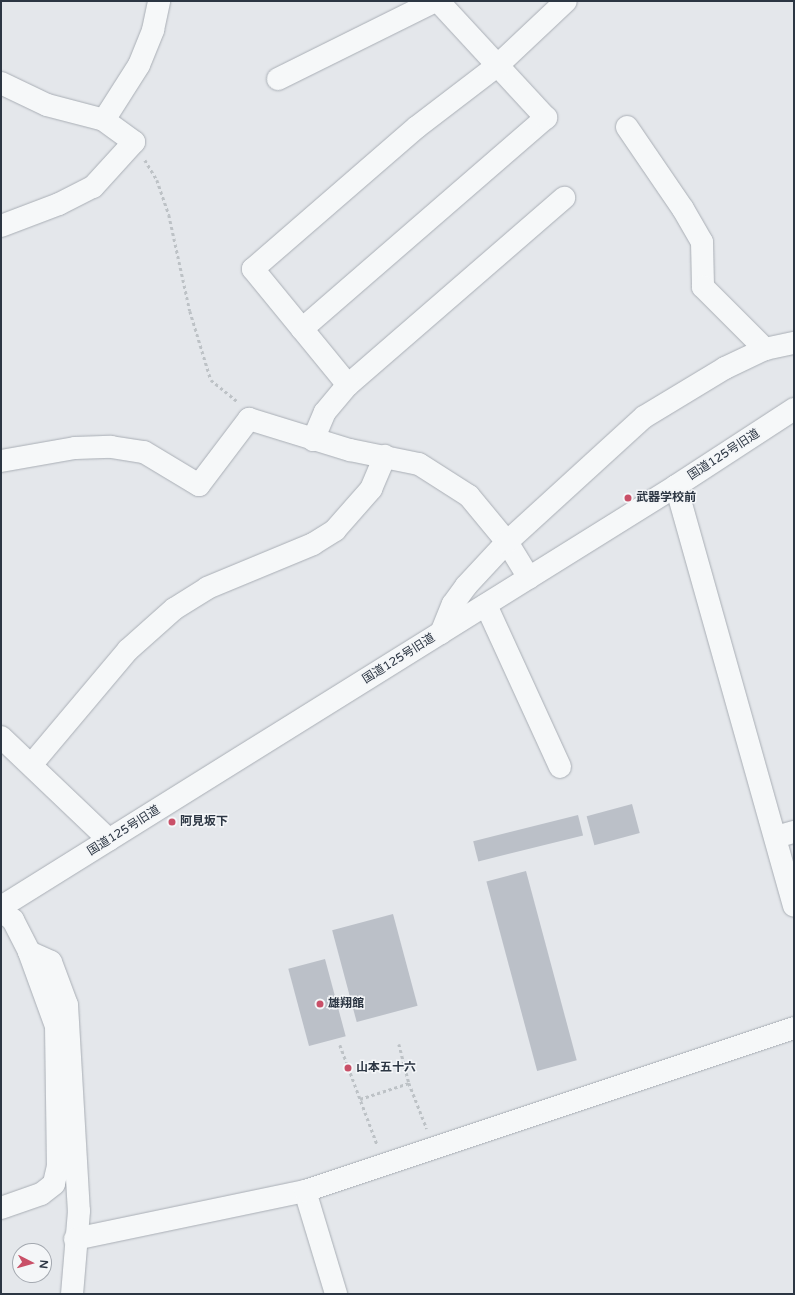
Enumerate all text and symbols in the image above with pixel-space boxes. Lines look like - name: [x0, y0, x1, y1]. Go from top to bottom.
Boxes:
- street label: 国道125号旧道: [685, 426, 763, 484]
- place label: 武器学校前: [636, 491, 696, 505]
- marker: 武器学校前: [623, 493, 633, 503]
- street label: 国道125号旧道: [360, 631, 438, 687]
- street label: 国道125号旧道: [85, 803, 163, 859]
- place label: 阿見坂下: [180, 815, 228, 829]
- marker: 阿見坂下: [167, 817, 177, 827]
- place label: 雄翔館: [328, 997, 364, 1011]
- marker: 雄翔館: [315, 999, 325, 1009]
- place label: 山本五十六: [356, 1061, 416, 1075]
- marker: 山本五十六: [343, 1063, 353, 1073]
- north arrow: [12, 1243, 52, 1283]
- text: N: [37, 1259, 50, 1269]

